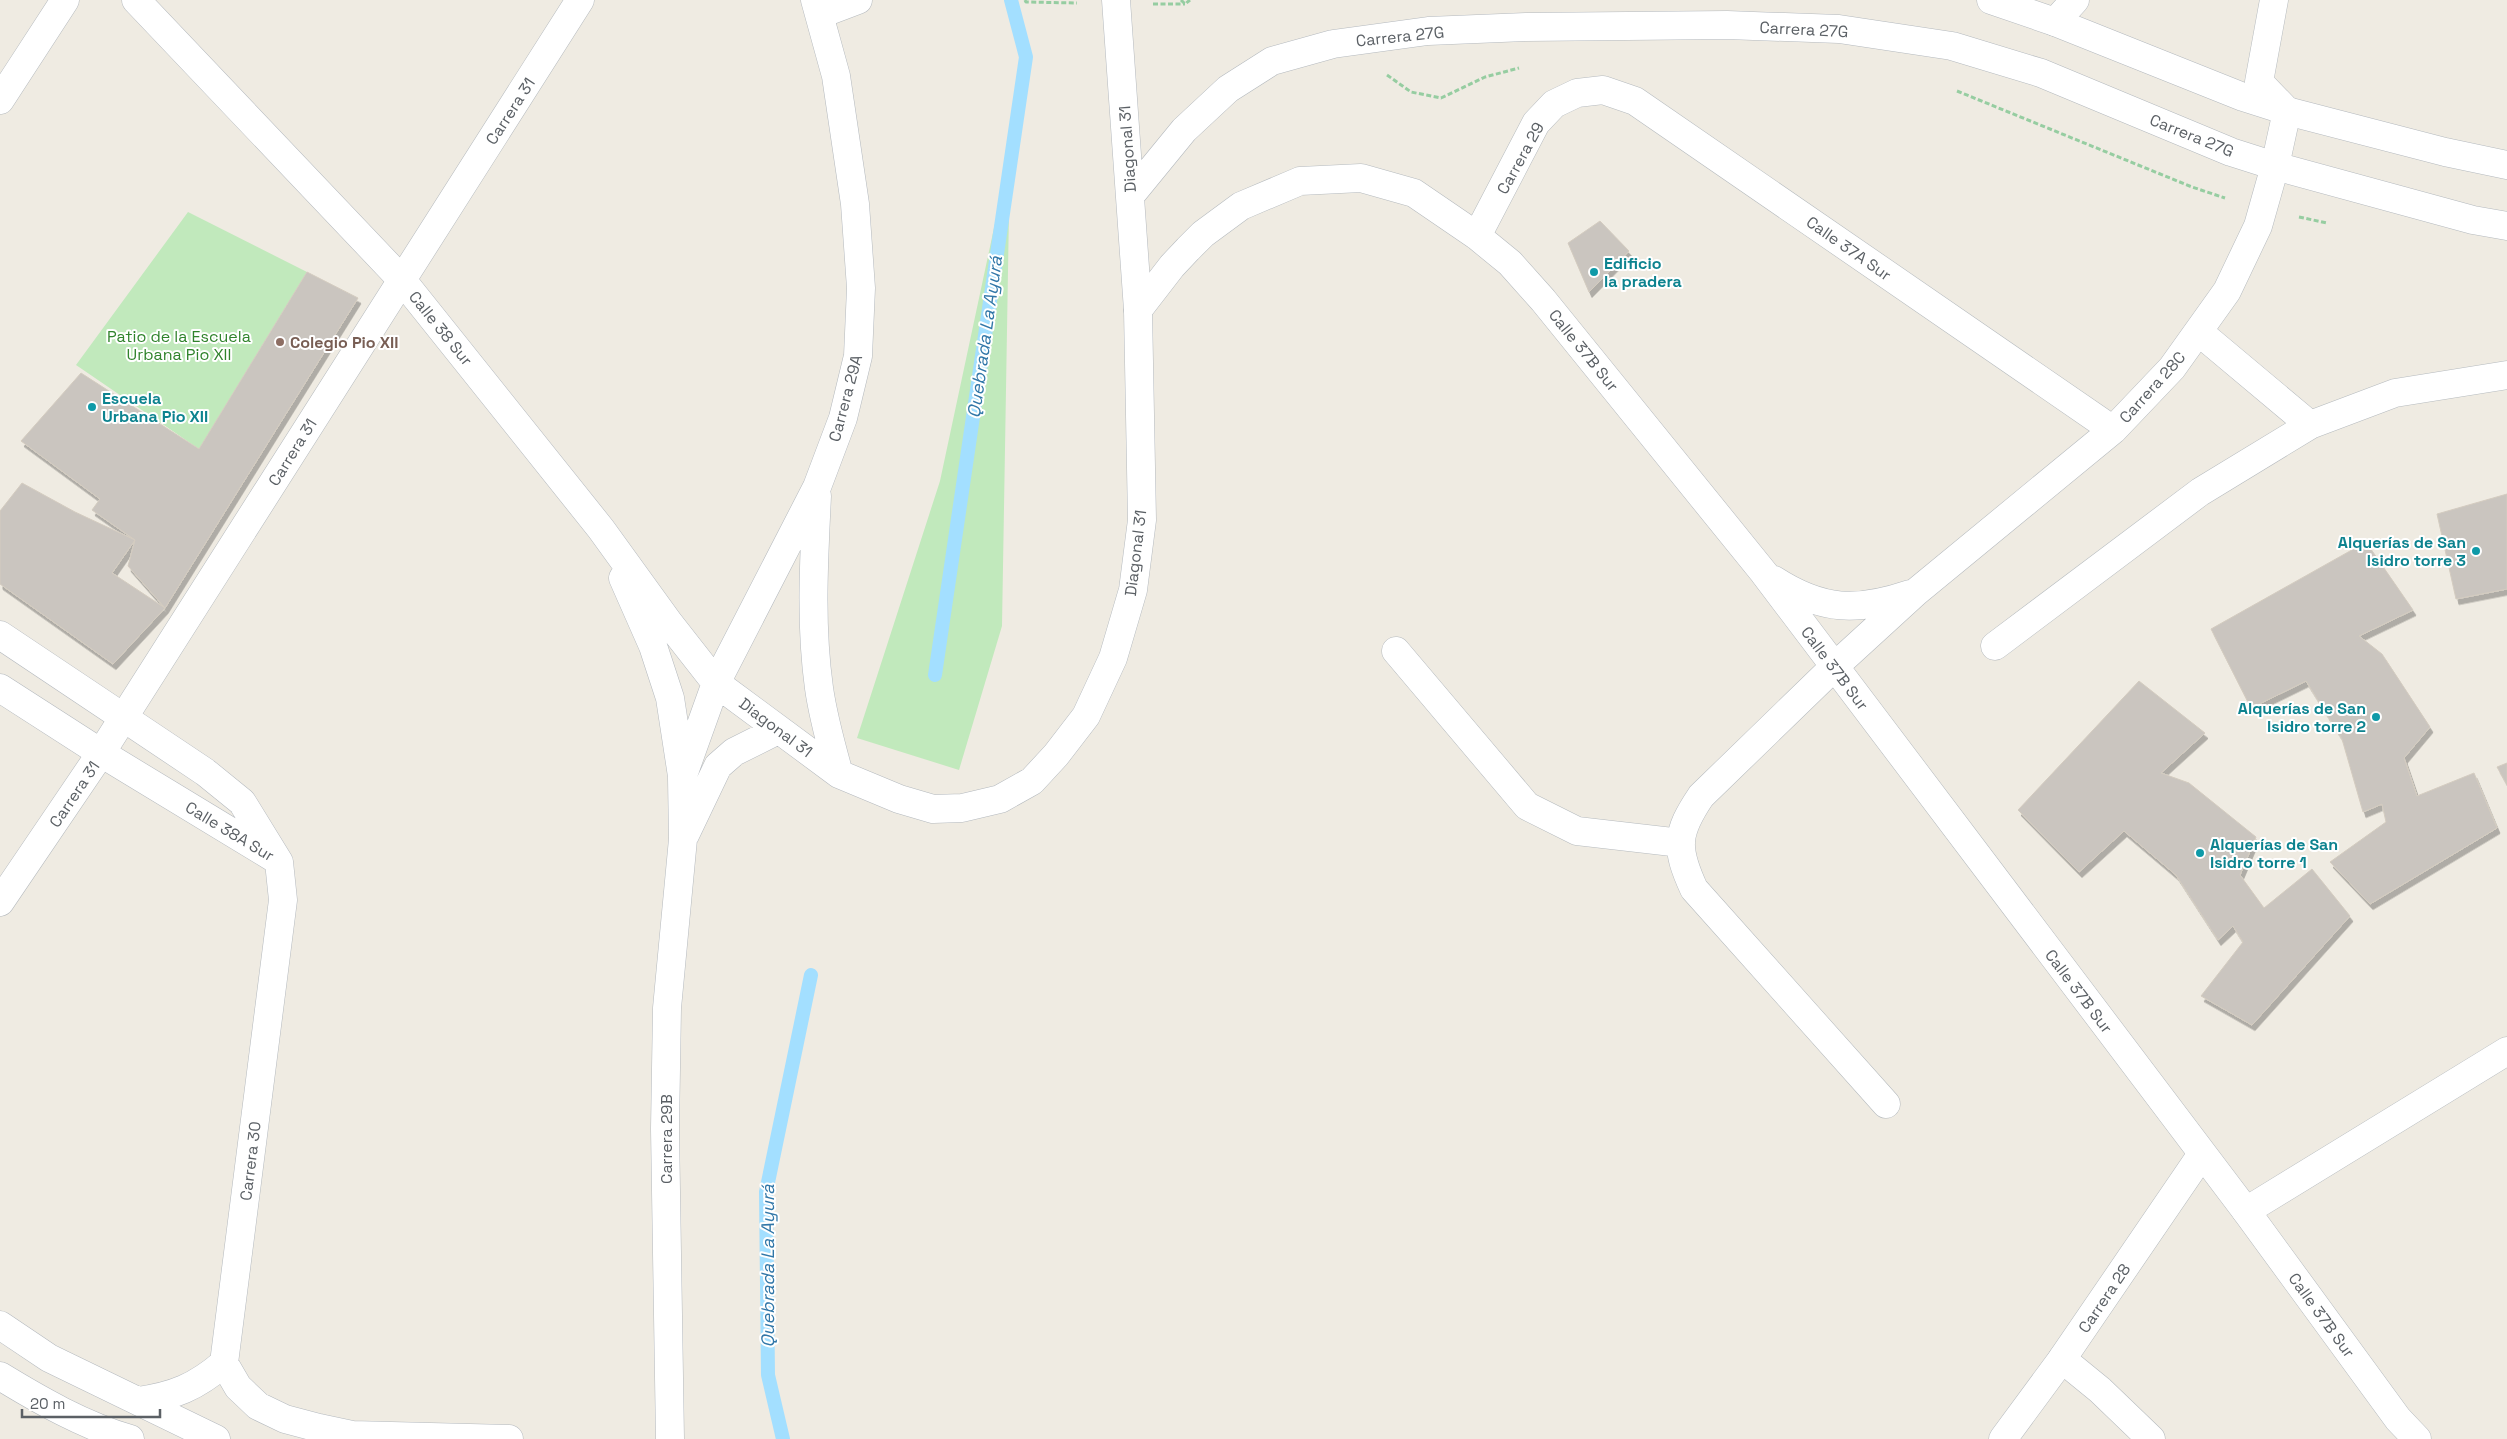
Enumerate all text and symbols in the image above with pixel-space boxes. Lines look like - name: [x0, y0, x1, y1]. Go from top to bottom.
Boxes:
- street label: Carrera 27G: [1759, 17, 1849, 42]
- street label: Carrera 27G: [1355, 21, 1445, 52]
- street label: Carrera 31: [481, 74, 540, 149]
- street label: Diagonal 31: [1114, 105, 1141, 193]
- street label: Carrera 27G: [2147, 109, 2237, 162]
- street label: Carrera 29: [1492, 119, 1549, 198]
- street label: Calle 37A Sur: [1802, 211, 1895, 285]
- place label: Edificio la pradera: [1604, 253, 1682, 292]
- water label: Quebrada La Ayurá: [962, 254, 1007, 419]
- marker: Edificio la pradera: [1588, 266, 1600, 278]
- street label: Calle 38 Sur: [404, 287, 477, 370]
- street label: Calle 37B Sur: [1544, 305, 1623, 396]
- park label: Patio de la Escuela Urbana Pio XII: [107, 326, 251, 365]
- place label: Colegio Pio XII: [290, 332, 398, 353]
- marker: Colegio Pio XII: [274, 336, 286, 348]
- street label: Carrera 28C: [2115, 347, 2190, 428]
- street label: Carrera 29A: [824, 352, 867, 444]
- place label: Escuela Urbana Pio XII: [102, 388, 208, 427]
- marker: Escuela Urbana Pio XII: [86, 401, 98, 413]
- street label: Carrera 31: [263, 415, 321, 490]
- street label: Diagonal 31: [1120, 509, 1151, 597]
- place label: Alquerías de San Isidro torre 3: [2338, 532, 2466, 571]
- marker: Alquerías de San Isidro torre 3: [2470, 545, 2482, 557]
- street label: Calle 37B Sur: [1796, 622, 1873, 715]
- street label: Diagonal 31: [735, 693, 817, 762]
- place label: Alquerías de San Isidro torre 2: [2238, 698, 2366, 737]
- marker: Alquerías de San Isidro torre 2: [2370, 711, 2382, 723]
- street label: Carrera 31: [44, 757, 104, 832]
- street label: Calle 38A Sur: [181, 797, 278, 866]
- place label: Alquerías de San Isidro torre 1: [2210, 834, 2338, 873]
- marker: Alquerías de San Isidro torre 1: [2194, 847, 2206, 859]
- street label: Calle 37B Sur: [2040, 945, 2117, 1038]
- street label: Carrera 29B: [656, 1094, 677, 1184]
- street label: Carrera 30: [235, 1120, 266, 1202]
- water label: Quebrada La Ayurá: [756, 1184, 779, 1348]
- street label: Carrera 28: [2074, 1259, 2135, 1337]
- street label: Calle 37B Sur: [2284, 1269, 2359, 1362]
- scale bar: [22, 1386, 160, 1418]
- text: 20 m: [30, 1394, 65, 1413]

